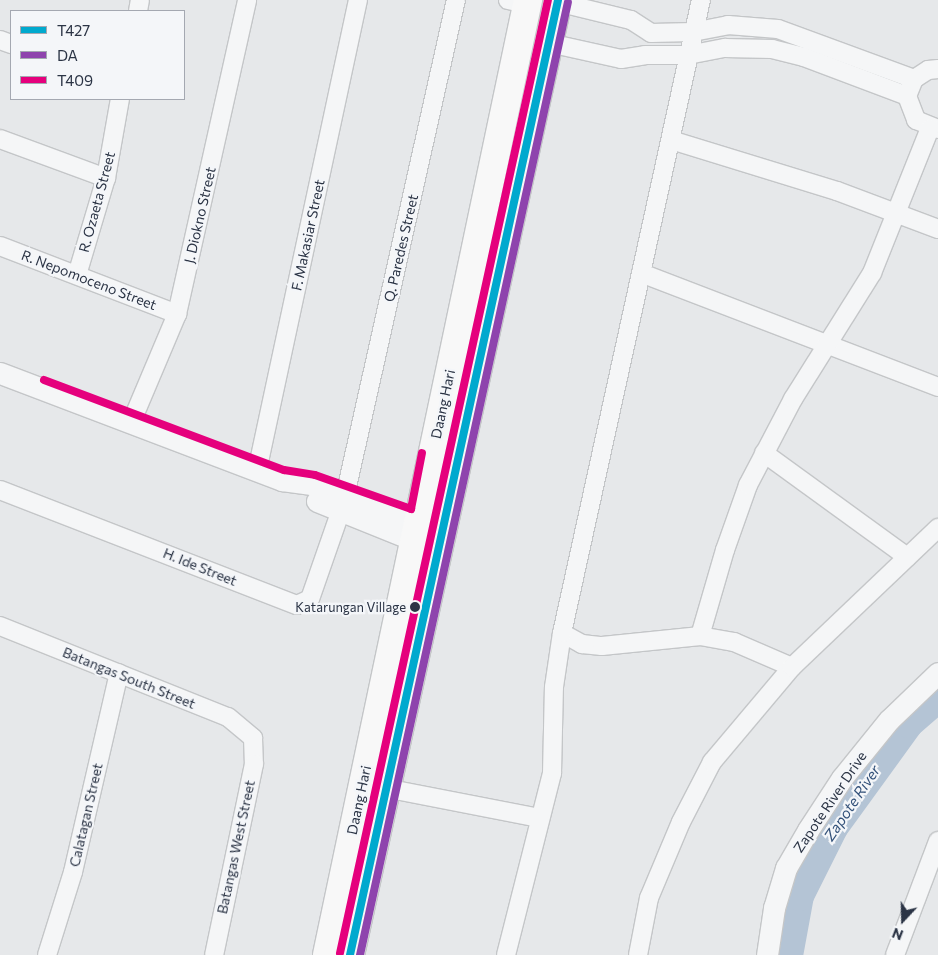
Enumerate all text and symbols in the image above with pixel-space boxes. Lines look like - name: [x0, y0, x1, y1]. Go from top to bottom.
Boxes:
- legend: [10, 10, 185, 100]
- text: T427: [57, 21, 90, 39]
- text: DA: [57, 46, 78, 64]
- text: T409: [57, 71, 93, 89]
- street label: R. Ozaeta Street: [75, 150, 119, 254]
- street label: J. Diokno Street: [181, 165, 219, 265]
- street label: F. Makasiar Street: [288, 178, 328, 292]
- street label: Q. Paredes Street: [380, 193, 422, 303]
- street label: R. Nepomoceno Street: [19, 246, 159, 314]
- street label: Daang Hari: [427, 368, 459, 440]
- street label: H. Ide Street: [161, 545, 239, 589]
- place label: Katarungan Village: [295, 599, 406, 615]
- marker: Katarungan Village: [410, 602, 420, 612]
- street label: Batangas South Street: [60, 644, 198, 712]
- street label: Zapote River Drive: [790, 748, 870, 856]
- street label: Calatagan Street: [66, 762, 106, 868]
- water label: Zapote River: [820, 762, 884, 844]
- street label: Daang Hari: [343, 764, 375, 836]
- street label: Batangas West Street: [214, 779, 258, 915]
- north arrow: [878, 895, 928, 945]
- text: N: [889, 925, 905, 944]

